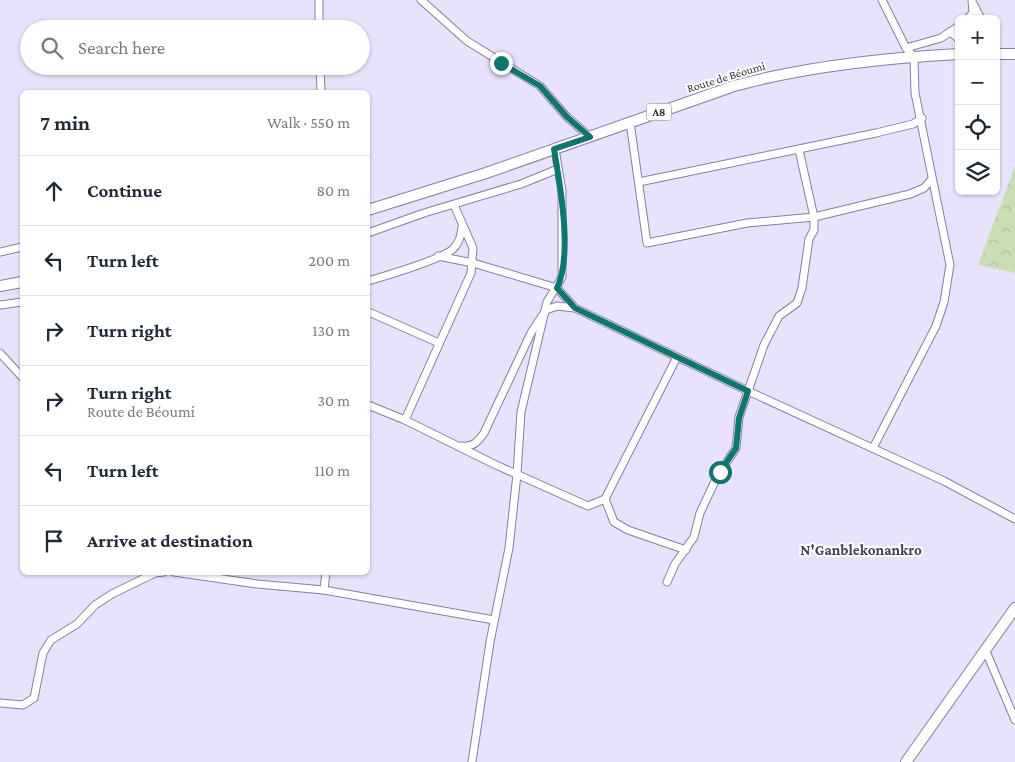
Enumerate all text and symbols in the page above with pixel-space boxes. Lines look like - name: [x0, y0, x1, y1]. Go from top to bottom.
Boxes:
- map controls: [955, 15, 1000, 195]
- button: +: [955, 15, 1000, 60]
- search box: [20, 20, 370, 75]
- icon: search: [38, 34, 66, 62]
- text: Search here: [78, 37, 165, 58]
- route end: [490, 52, 513, 75]
- street label: Route de Béoumi: [685, 58, 767, 96]
- button: −: [955, 60, 1000, 105]
- road number: A8: [646, 104, 672, 120]
- button: locate: [955, 105, 1000, 150]
- text: 7 min: [40, 111, 90, 135]
- text: Walk · 550 m: [267, 114, 350, 131]
- button: layers: [955, 150, 1000, 195]
- icon: ahead: [40, 177, 68, 205]
- text: Continue: [87, 180, 162, 201]
- text: 80 m: [316, 182, 350, 199]
- icon: left: [40, 247, 68, 275]
- text: Turn left: [87, 250, 159, 271]
- text: 200 m: [308, 252, 350, 269]
- icon: right: [40, 317, 68, 345]
- text: Turn right: [87, 320, 172, 341]
- text: 130 m: [312, 322, 350, 339]
- text: Turn right: [87, 382, 172, 403]
- icon: right: [40, 387, 68, 415]
- text: 30 m: [318, 392, 350, 409]
- text: Route de Béoumi: [87, 403, 195, 420]
- icon: left: [40, 457, 68, 485]
- text: Turn left: [87, 460, 159, 481]
- route start: [709, 461, 732, 484]
- text: 110 m: [314, 462, 350, 479]
- icon: arrive: [40, 527, 68, 555]
- text: Arrive at destination: [87, 530, 253, 551]
- district label: N'Ganblekonankro: [800, 542, 922, 558]

